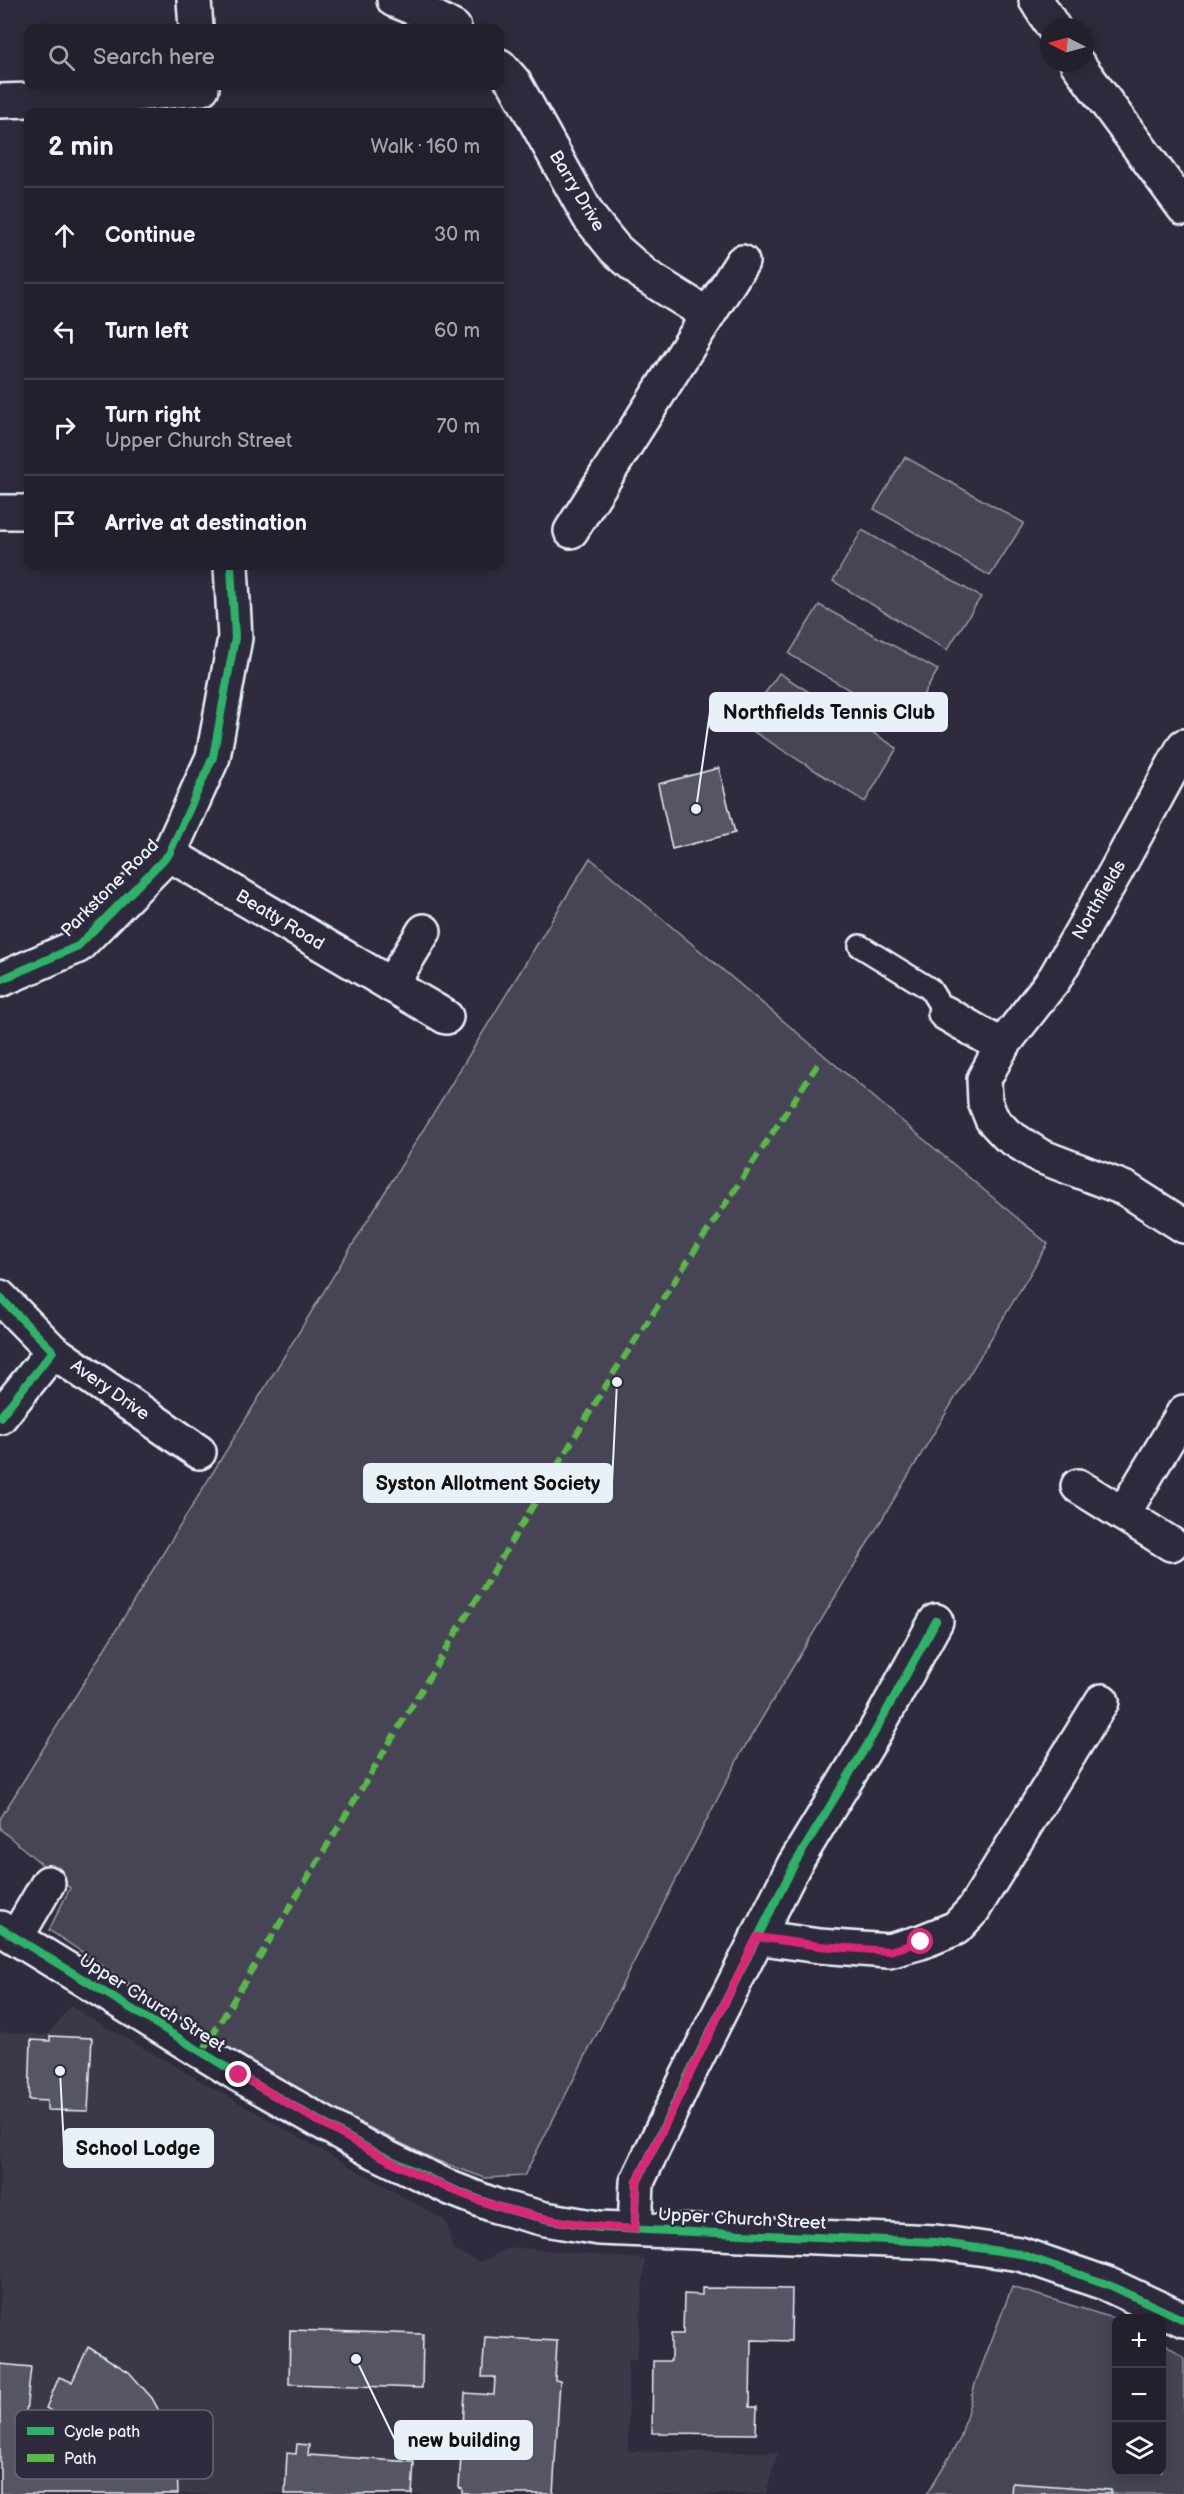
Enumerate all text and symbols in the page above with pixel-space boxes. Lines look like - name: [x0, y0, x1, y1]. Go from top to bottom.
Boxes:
- north arrow: [1040, 18, 1094, 72]
- search box: [24, 24, 504, 90]
- icon: search: [45, 41, 78, 74]
- text: Search here: [93, 44, 215, 71]
- text: 2 min: [48, 132, 114, 163]
- text: Walk · 160 m: [371, 135, 480, 159]
- street label: Barry Drive: [545, 147, 609, 235]
- icon: ahead: [48, 219, 81, 252]
- text: Continue: [105, 222, 195, 249]
- text: 30 m: [434, 223, 480, 247]
- icon: left: [48, 315, 81, 348]
- text: Turn left: [105, 318, 189, 345]
- text: 60 m: [434, 319, 480, 343]
- text: Turn right: [105, 402, 201, 429]
- icon: right: [48, 411, 81, 444]
- text: 70 m: [436, 415, 480, 439]
- text: Upper Church Street: [105, 429, 292, 453]
- icon: arrive: [48, 507, 81, 540]
- text: Arrive at destination: [105, 510, 307, 537]
- callout: Northfields Tennis Club: [710, 693, 947, 731]
- text: Northfields Tennis Club: [723, 701, 936, 725]
- street label: Parkstone Road: [57, 835, 163, 941]
- street label: Northfields: [1068, 856, 1130, 944]
- street label: Beatty Road: [232, 885, 328, 955]
- street label: Avery Drive: [67, 1355, 154, 1425]
- callout: Syston Allotment Society: [364, 1464, 612, 1502]
- text: Syston Allotment Society: [376, 1472, 601, 1496]
- route start: [907, 1928, 933, 1954]
- street label: Upper Church Street: [75, 1949, 229, 2057]
- route end: [225, 2061, 251, 2087]
- callout: School Lodge: [64, 2129, 213, 2167]
- text: School Lodge: [76, 2137, 200, 2161]
- street label: Upper Church Street: [657, 2204, 827, 2234]
- map controls: [1112, 2314, 1166, 2476]
- button: +: [1112, 2314, 1166, 2368]
- button: −: [1112, 2368, 1166, 2422]
- legend: [15, 2410, 213, 2479]
- callout: new building: [395, 2421, 532, 2459]
- button: layers: [1112, 2422, 1166, 2476]
- text: Cycle path: [64, 2423, 140, 2442]
- text: new building: [407, 2429, 521, 2453]
- text: Path: [64, 2450, 96, 2469]

